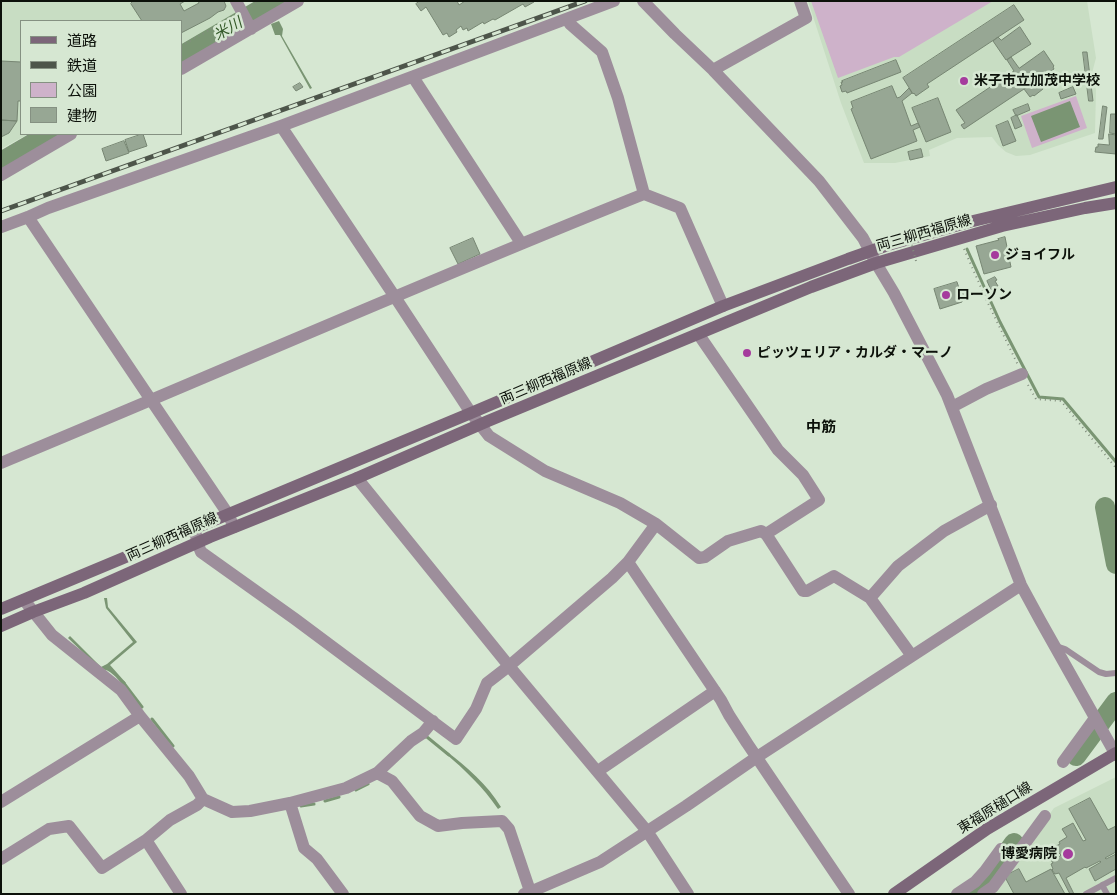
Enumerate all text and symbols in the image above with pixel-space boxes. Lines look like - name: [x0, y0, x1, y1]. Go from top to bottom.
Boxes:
- water label: 米川: [211, 14, 245, 44]
- legend: [20, 20, 182, 135]
- text: 道路: [67, 31, 97, 50]
- text: 鉄道: [67, 56, 97, 75]
- place label: 米子市立加茂中学校: [974, 73, 1100, 89]
- marker: 米子市立加茂中学校: [958, 75, 970, 87]
- text: 公園: [67, 81, 97, 100]
- text: 建物: [67, 106, 97, 125]
- street label: 両三柳西福原線: [875, 211, 973, 255]
- place label: ジョイフル: [1005, 247, 1075, 263]
- marker: ジョイフル: [989, 249, 1001, 261]
- place label: ローソン: [956, 287, 1012, 303]
- marker: ローソン: [940, 289, 952, 301]
- place label: ピッツェリア・カルダ・マーノ: [757, 345, 953, 361]
- marker: ピッツェリア・カルダ・マーノ: [741, 347, 753, 359]
- street label: 両三柳西福原線: [498, 354, 594, 408]
- district label: 中筋: [806, 418, 836, 436]
- street label: 両三柳西福原線: [124, 509, 220, 565]
- street label: 東福原樋口線: [955, 779, 1035, 837]
- place label: 博愛病院: [1001, 846, 1057, 862]
- marker: 博愛病院: [1061, 847, 1075, 861]

